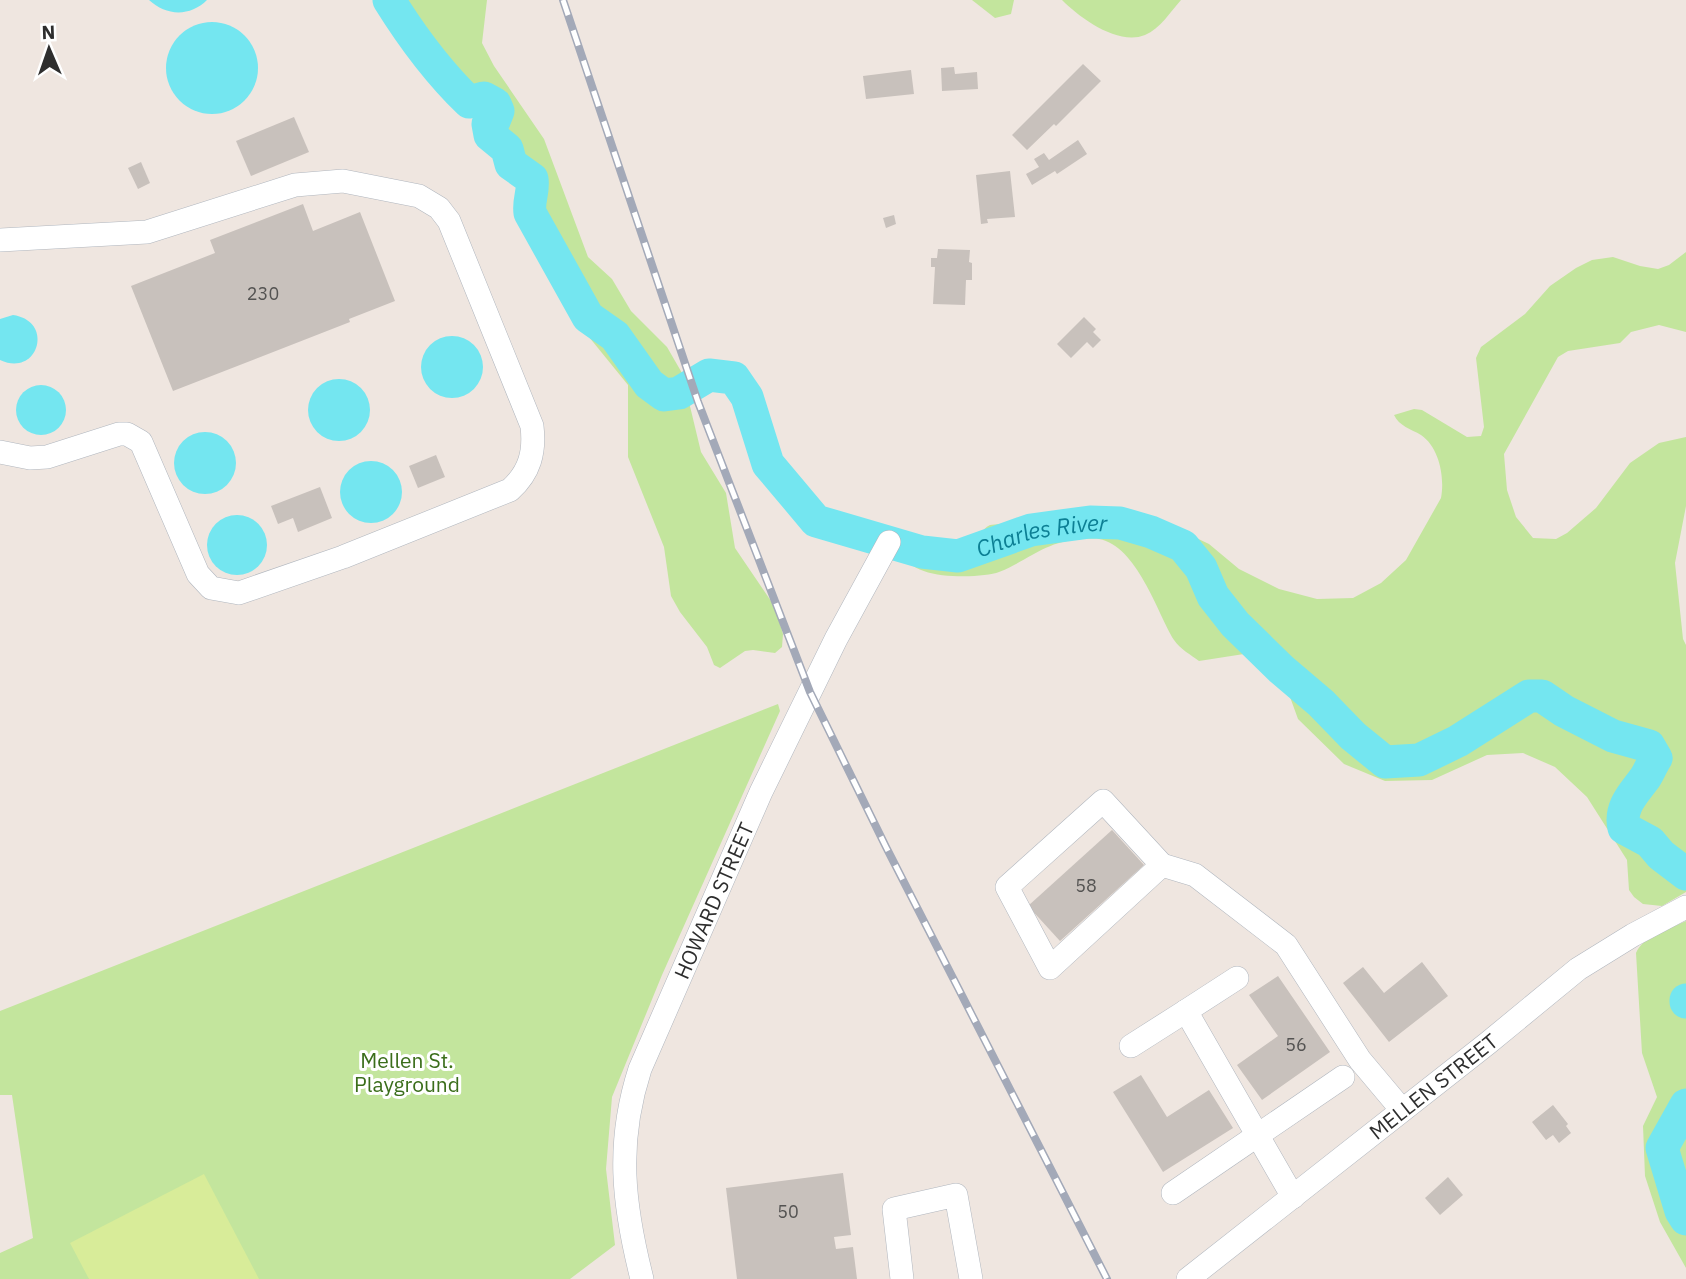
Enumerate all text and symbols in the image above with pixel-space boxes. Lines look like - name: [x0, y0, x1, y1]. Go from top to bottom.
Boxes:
- north arrow: [14, 14, 84, 84]
- text: N: [41, 20, 56, 44]
- house number: 230: [247, 282, 279, 305]
- water label: Charles River: [972, 507, 1108, 563]
- street label: HOWARD STREET: [667, 818, 760, 983]
- house number: 58: [1075, 874, 1097, 897]
- street label: MELLEN STREET: [1363, 1027, 1503, 1145]
- house number: 56: [1285, 1033, 1307, 1056]
- park label: Mellen St. Playground: [354, 1046, 460, 1098]
- house number: 50: [777, 1200, 799, 1223]

